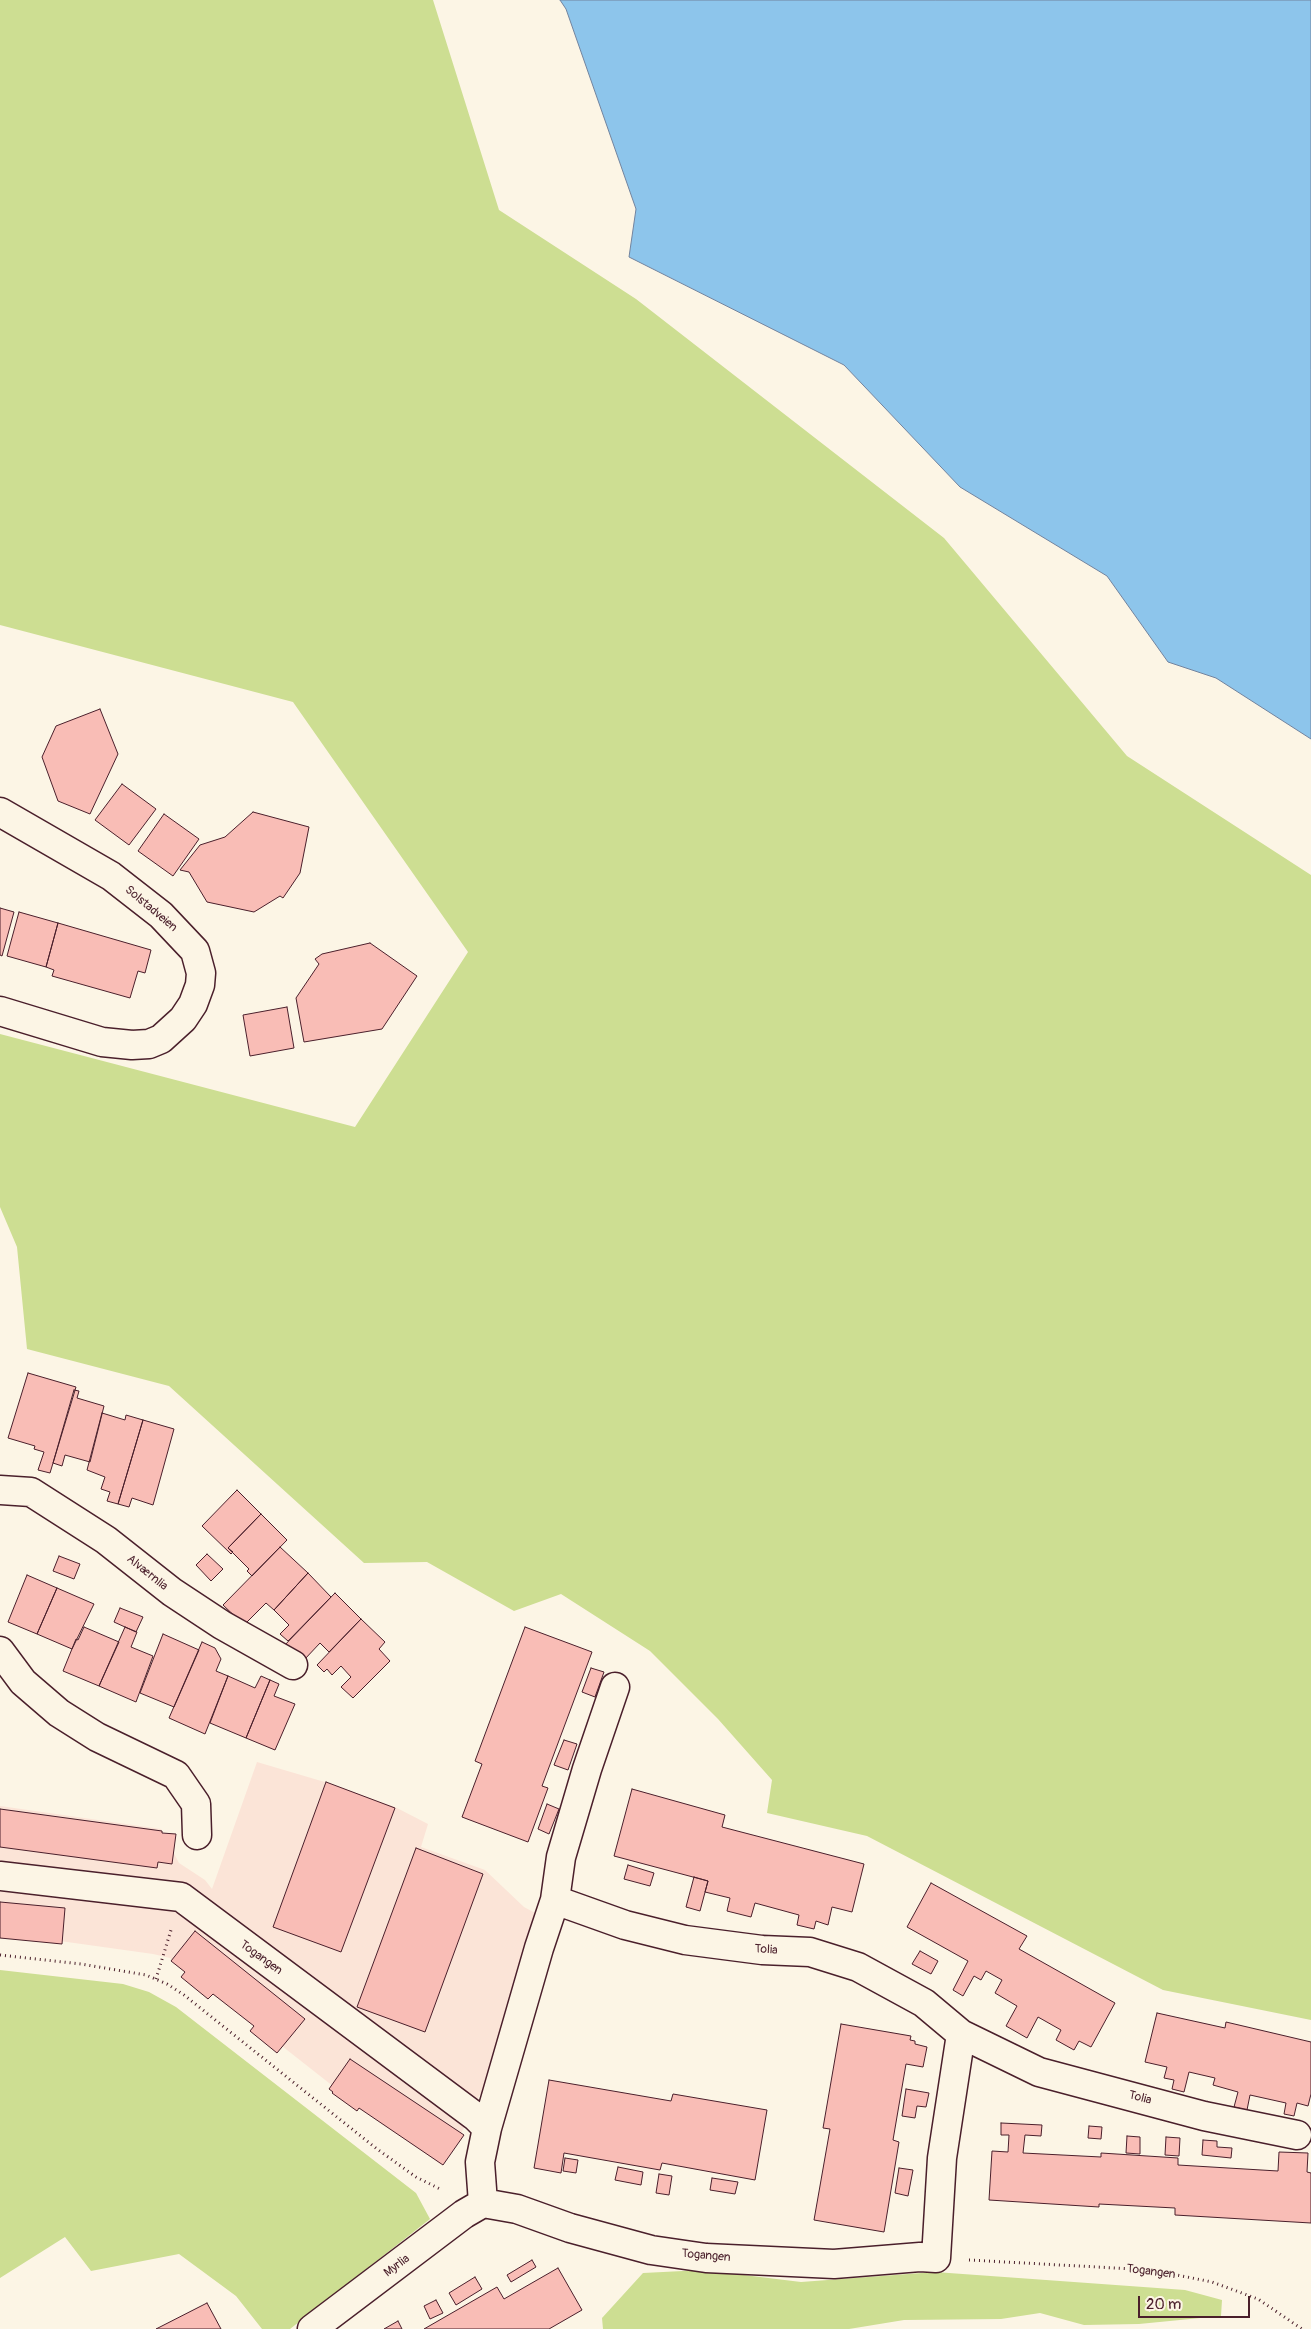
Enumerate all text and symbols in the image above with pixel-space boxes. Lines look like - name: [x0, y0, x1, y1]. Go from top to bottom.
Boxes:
- street label: Solstadveien: [122, 883, 180, 935]
- street label: Alværnlia: [124, 1552, 170, 1594]
- street label: Togangen: [237, 1938, 285, 1978]
- street label: Tolia: [754, 1942, 778, 1958]
- street label: Tolia: [1127, 2088, 1153, 2108]
- street label: Togangen: [681, 2247, 731, 2265]
- street label: Myrlia: [381, 2252, 413, 2280]
- street label: Togangen: [1126, 2262, 1176, 2282]
- scale bar: [1141, 2286, 1254, 2318]
- text: 20 m: [1146, 2295, 1181, 2314]

